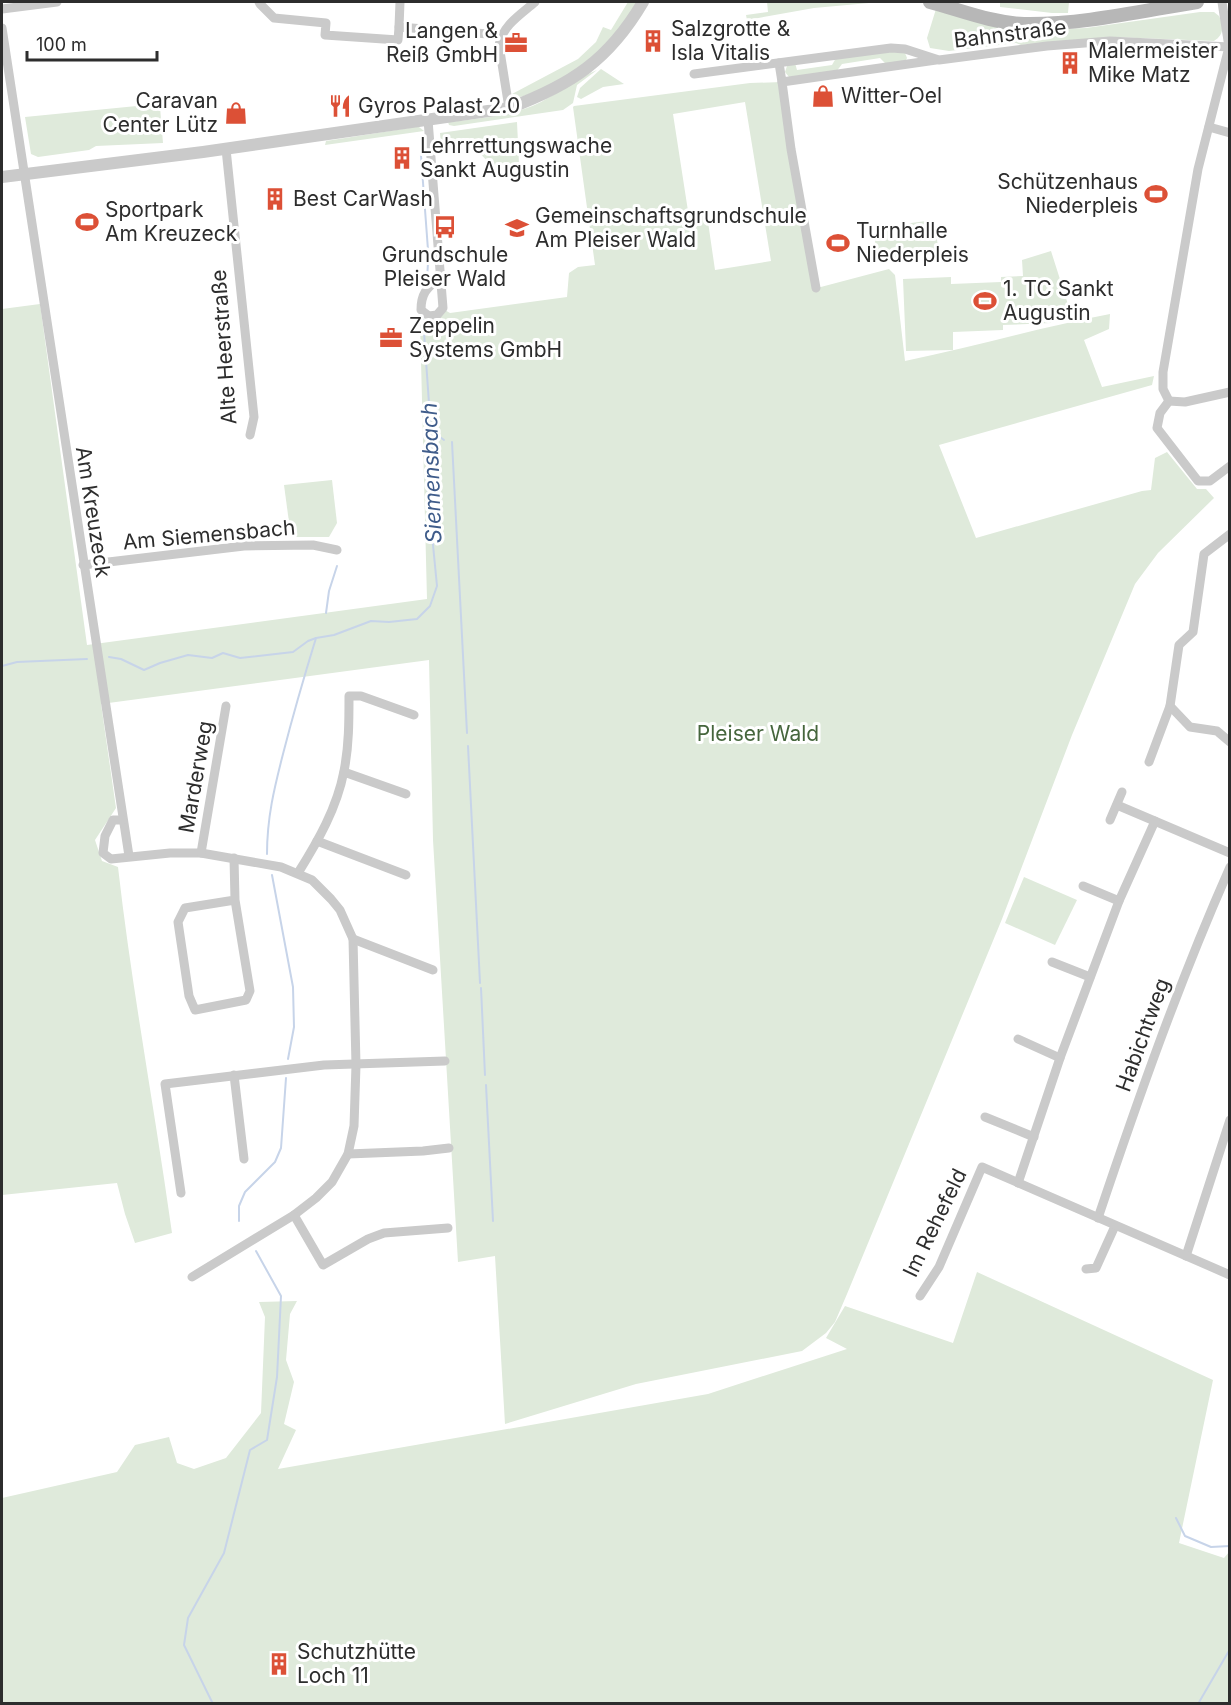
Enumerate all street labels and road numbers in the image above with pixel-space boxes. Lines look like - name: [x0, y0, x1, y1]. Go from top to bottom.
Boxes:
- street label: Bahnstraße: [952, 14, 1068, 53]
- street label: Alte Heerstraße: [206, 269, 241, 425]
- street label: Am Kreuzeck: [71, 445, 116, 580]
- street label: Am Siemensbach: [122, 515, 296, 554]
- street label: Marderweg: [173, 719, 218, 835]
- street label: Habichtweg: [1110, 975, 1175, 1095]
- street label: Im Rehefeld: [898, 1165, 972, 1281]

